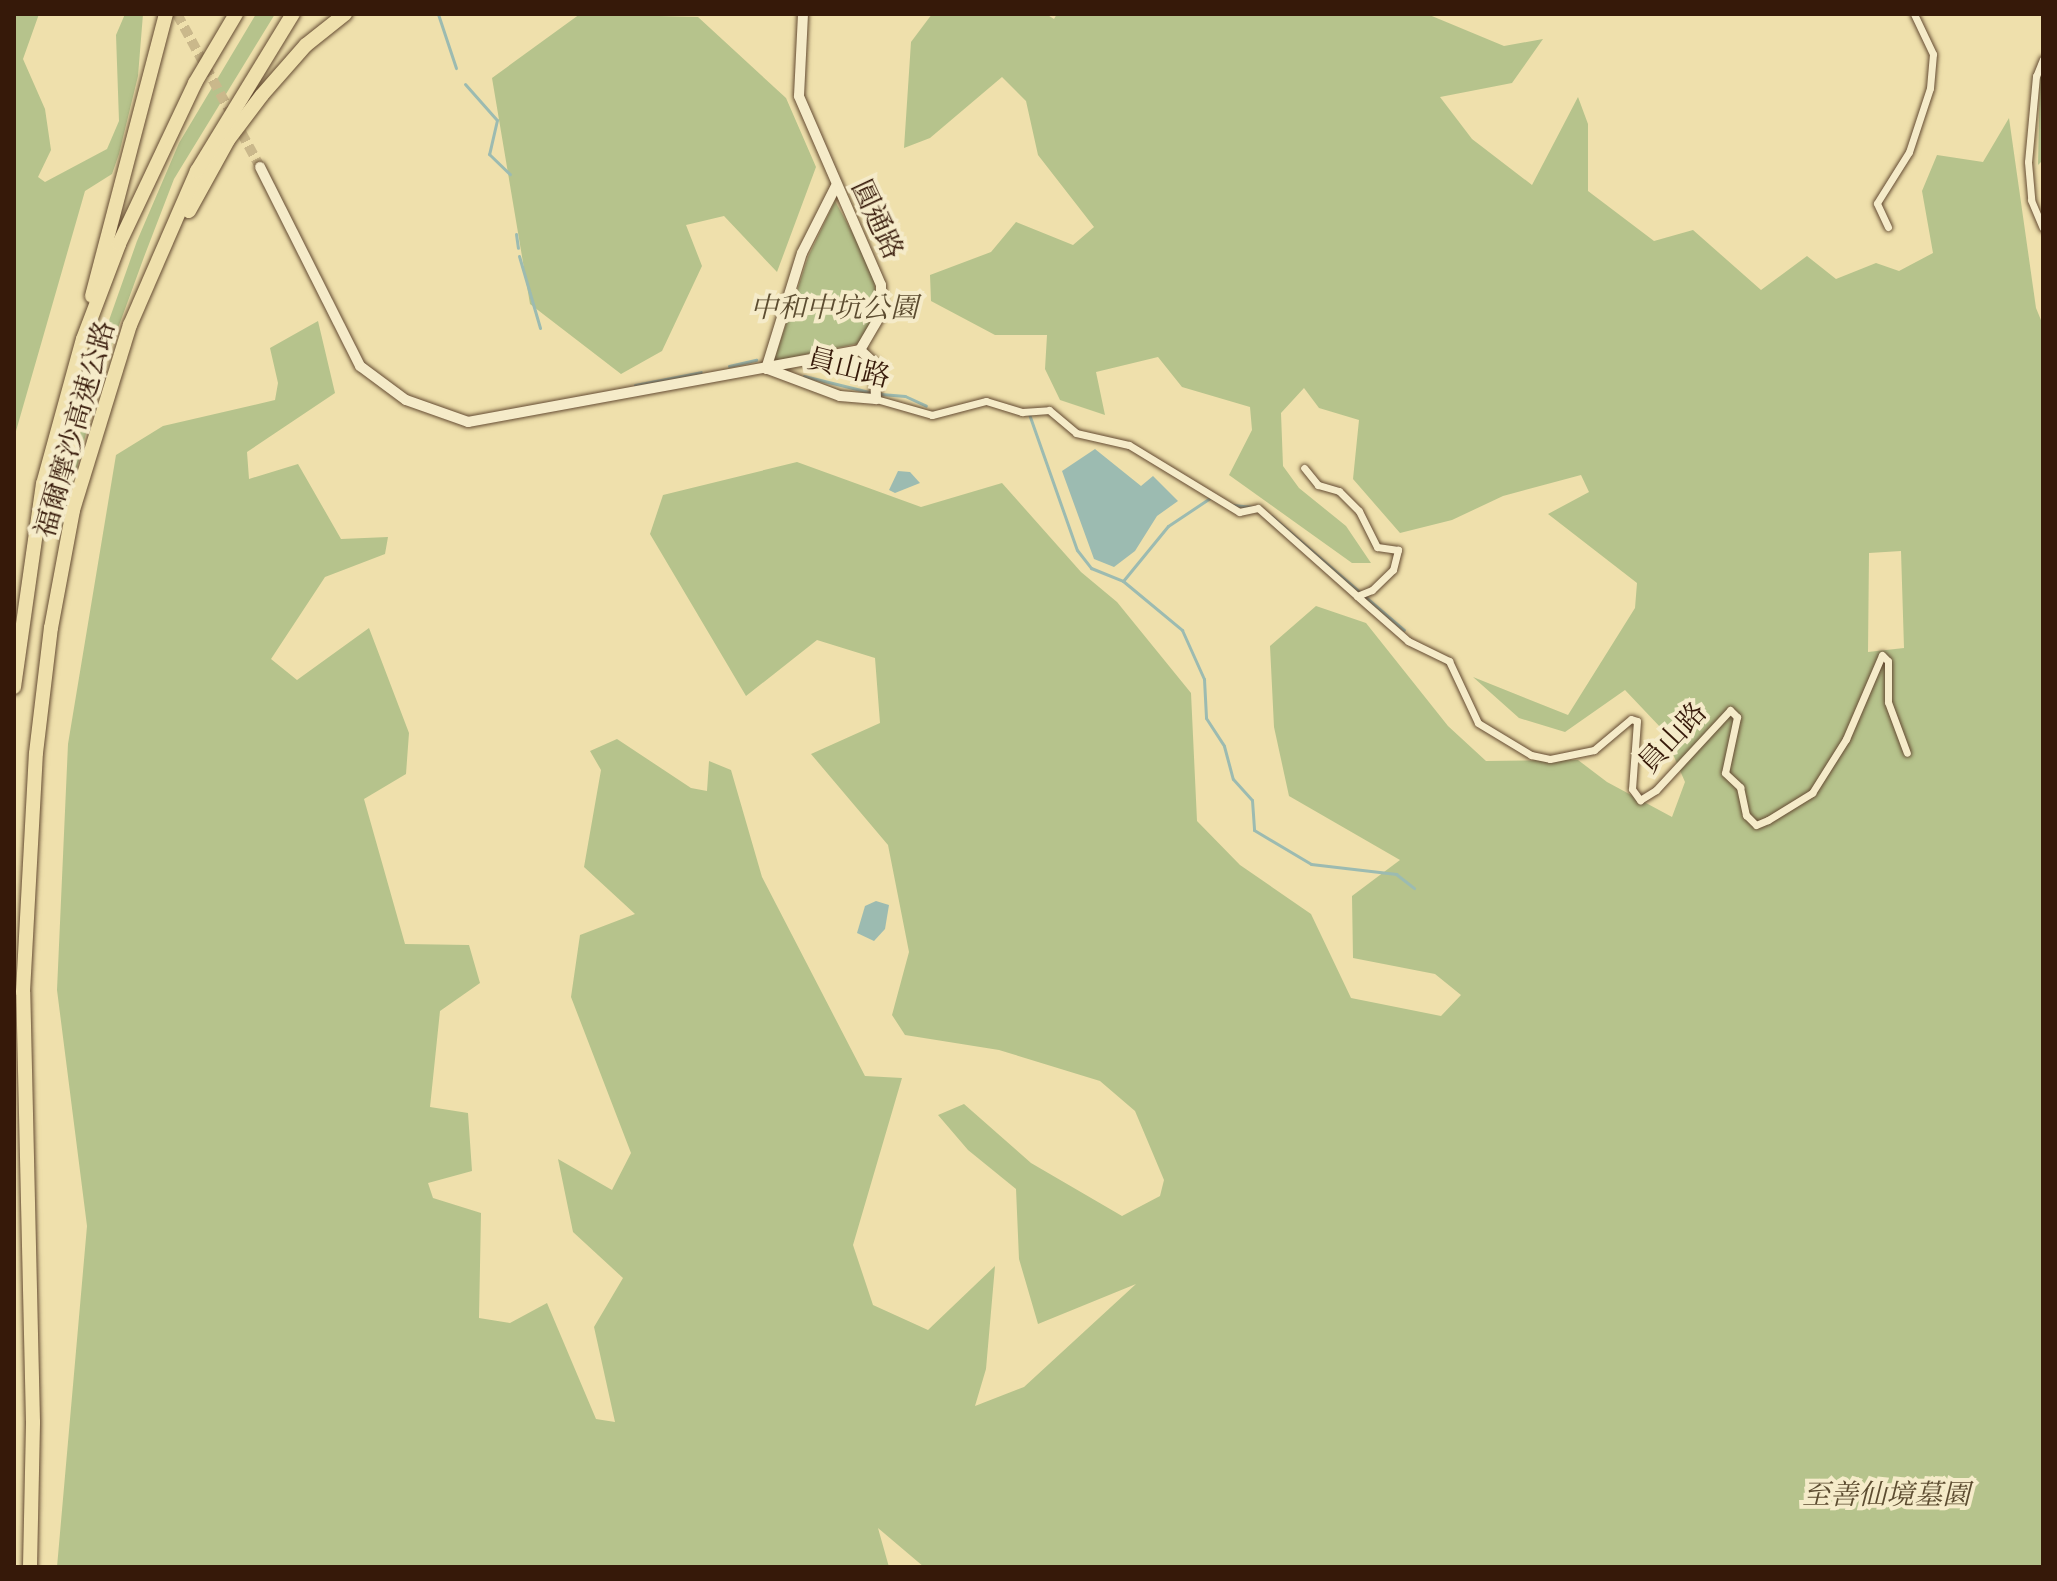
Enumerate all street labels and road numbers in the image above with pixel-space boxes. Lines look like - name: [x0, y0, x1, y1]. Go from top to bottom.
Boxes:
- street label: 圓通路: [845, 174, 911, 264]
- street label: 福爾摩沙高速公路: [27, 317, 121, 541]
- street label: 員山路: [804, 341, 894, 393]
- street label: 員山路: [1631, 695, 1713, 779]

